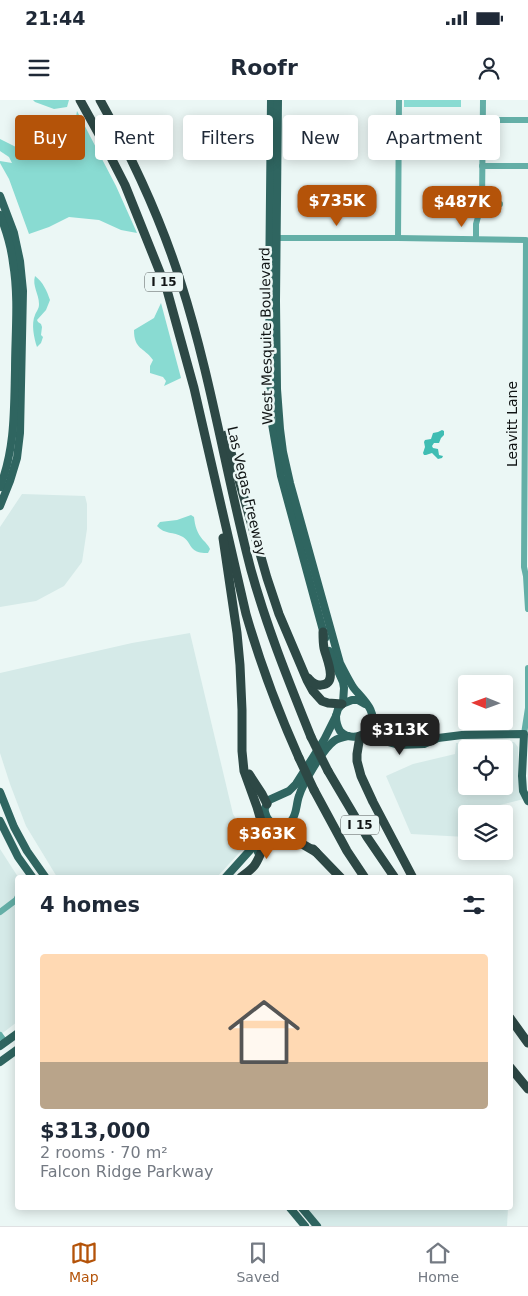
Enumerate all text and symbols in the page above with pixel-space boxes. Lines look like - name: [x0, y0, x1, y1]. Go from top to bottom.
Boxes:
- text: 21:44: [25, 7, 85, 29]
- icon: menu: [25, 54, 53, 82]
- icon: person: [475, 54, 503, 82]
- text: Roofr: [230, 55, 298, 80]
- chip: Buy: [15, 115, 85, 160]
- chip: Rent: [95, 115, 173, 160]
- chip: Filters: [183, 115, 273, 160]
- chip: New: [283, 115, 358, 160]
- chip: Apartment: [368, 115, 500, 160]
- pin: $735K: [302, 184, 372, 227]
- pin: $487K: [427, 186, 497, 228]
- text: $735K: [309, 191, 365, 210]
- text: $487K: [434, 192, 490, 211]
- street label: West Mesquite Boulevard: [256, 247, 276, 425]
- road number: I 15: [145, 272, 183, 292]
- street label: Leavitt Lane: [504, 381, 520, 467]
- street label: Las Vegas Freeway: [224, 425, 270, 557]
- north arrow: [458, 675, 512, 730]
- map controls: [458, 675, 513, 860]
- pin: $313K: [365, 714, 435, 756]
- text: $313K: [372, 720, 428, 739]
- button: locate: [458, 740, 513, 795]
- button: layers: [458, 805, 513, 860]
- road number: I 15: [341, 816, 379, 834]
- pin: $363K: [232, 818, 302, 860]
- text: $363K: [239, 824, 295, 843]
- icon: filters: [460, 891, 488, 919]
- text: 4 homes: [40, 893, 140, 917]
- icon: home: [219, 987, 309, 1077]
- text: $313,000: [40, 1119, 150, 1143]
- text: 2 rooms · 70 m²: [40, 1143, 168, 1162]
- text: Falcon Ridge Parkway: [40, 1162, 214, 1181]
- tab: Map: [69, 1239, 99, 1285]
- tab: Saved: [236, 1239, 280, 1285]
- tab: Home: [418, 1239, 459, 1285]

